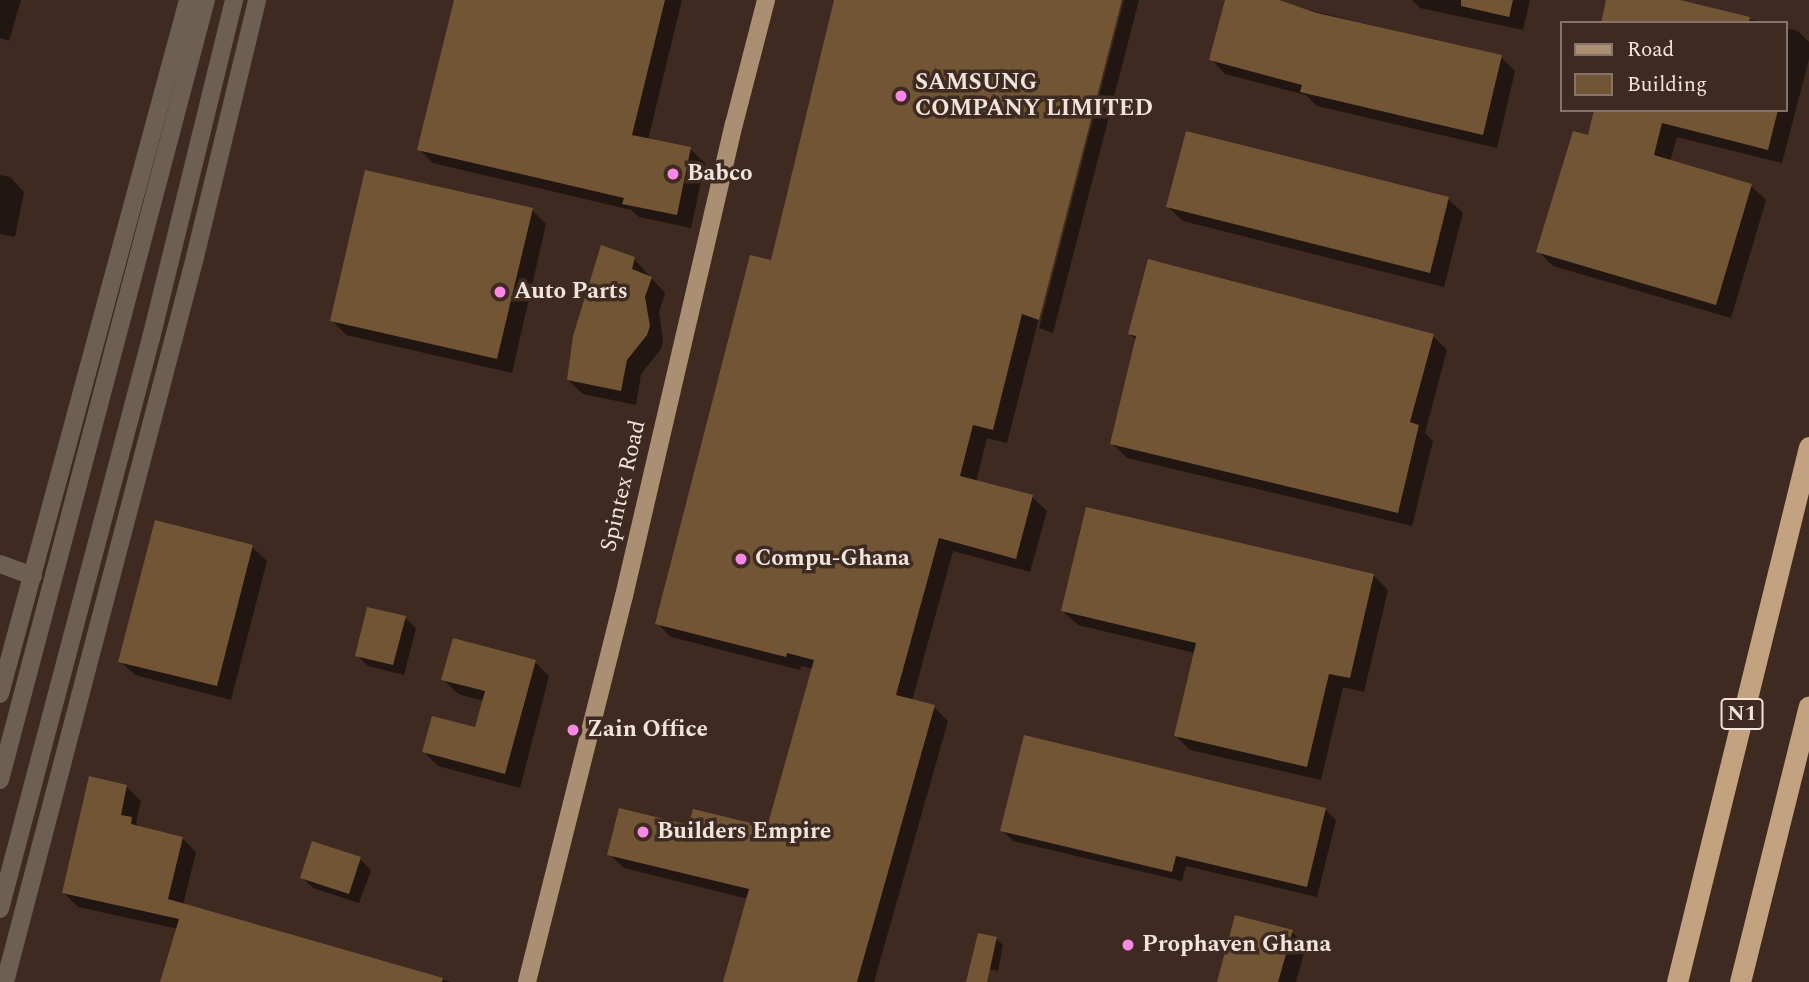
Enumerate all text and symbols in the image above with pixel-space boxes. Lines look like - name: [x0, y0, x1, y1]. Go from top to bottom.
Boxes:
- legend: [1560, 21, 1788, 112]
- text: Road: [1627, 34, 1674, 66]
- place label: SAMSUNG COMPANY LIMITED: [915, 69, 1153, 123]
- text: Building: [1627, 69, 1707, 101]
- marker: SAMSUNG COMPANY LIMITED: [893, 88, 909, 104]
- place label: Babco: [687, 160, 753, 188]
- marker: Babco: [665, 166, 681, 182]
- place label: Auto Parts: [514, 278, 628, 306]
- marker: Auto Parts: [492, 284, 508, 300]
- street label: Spintex Road: [595, 418, 653, 554]
- place label: Compu-Ghana: [755, 545, 910, 573]
- marker: Compu-Ghana: [733, 551, 749, 567]
- road number: N1: [1719, 696, 1765, 732]
- place label: Zain Office: [587, 716, 708, 744]
- marker: Zain Office: [565, 722, 581, 738]
- place label: Builders Empire: [657, 818, 831, 846]
- marker: Builders Empire: [635, 824, 651, 840]
- place label: Prophaven Ghana: [1142, 931, 1331, 959]
- marker: Prophaven Ghana: [1120, 937, 1136, 953]

